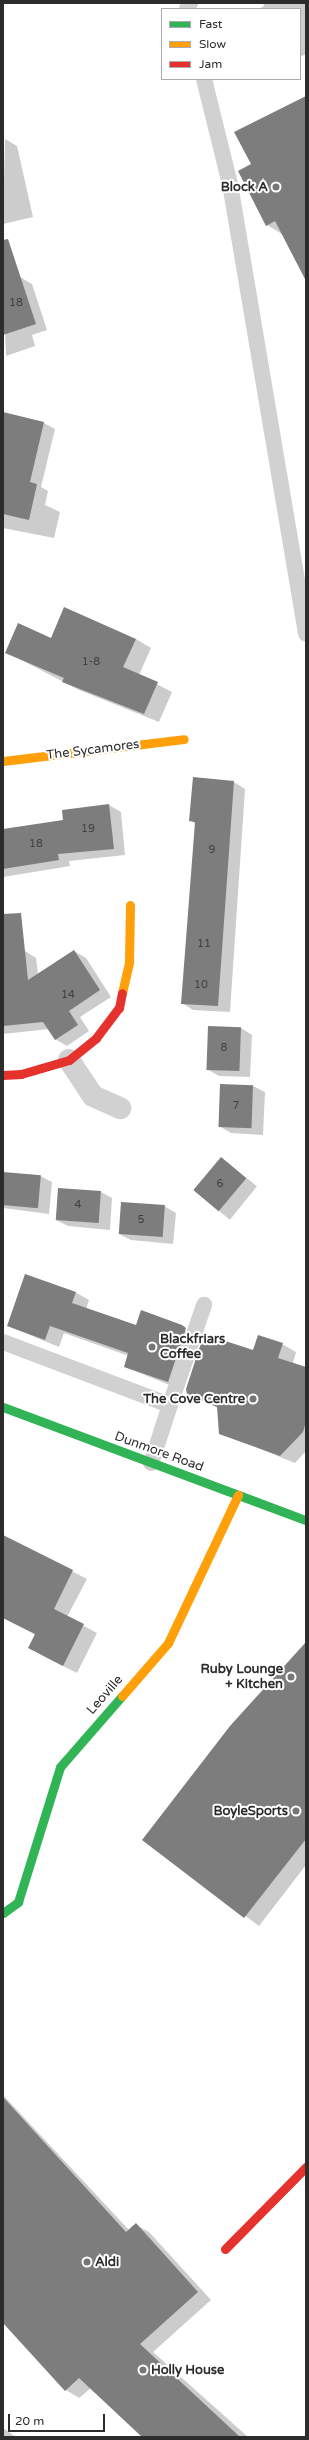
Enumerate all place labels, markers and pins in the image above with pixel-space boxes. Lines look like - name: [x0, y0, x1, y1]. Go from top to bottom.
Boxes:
- place label: Block A: [221, 179, 268, 195]
- marker: Block A: [271, 182, 281, 192]
- place label: Blackfriars Coffee: [160, 1332, 225, 1363]
- marker: Blackfriars Coffee: [147, 1342, 157, 1352]
- place label: The Cove Centre: [143, 1391, 245, 1407]
- marker: The Cove Centre: [248, 1394, 258, 1404]
- place label: Ruby Lounge + Kitchen: [201, 1662, 283, 1693]
- marker: Ruby Lounge + Kitchen: [286, 1672, 296, 1682]
- place label: BoyleSports: [214, 1803, 288, 1819]
- marker: BoyleSports: [291, 1806, 301, 1816]
- place label: Aldi: [95, 2254, 119, 2270]
- marker: Aldi: [82, 2257, 92, 2267]
- place label: Holly House: [151, 2362, 224, 2378]
- marker: Holly House: [138, 2365, 148, 2375]

